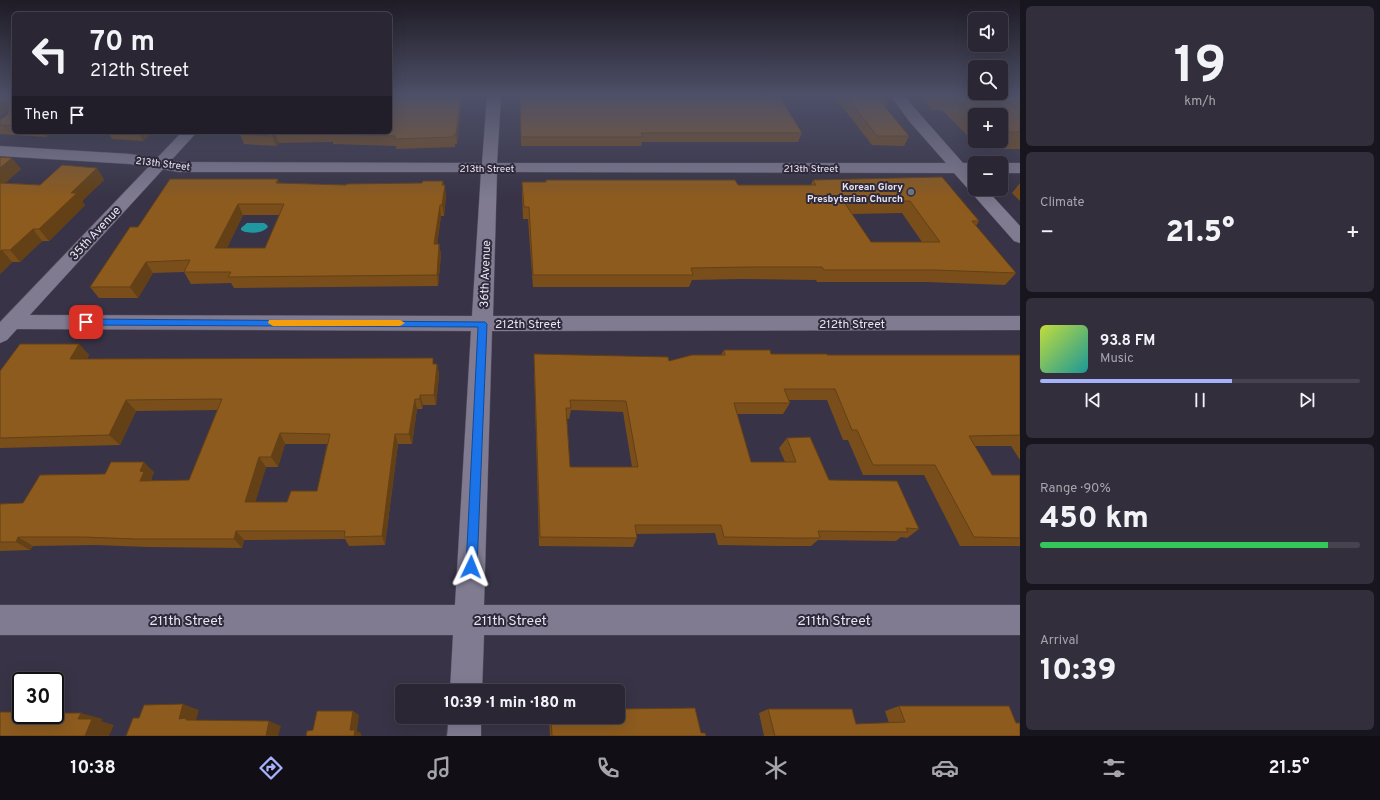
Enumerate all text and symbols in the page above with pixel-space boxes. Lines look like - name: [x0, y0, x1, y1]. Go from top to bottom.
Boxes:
- map controls: [968, 12, 1008, 196]
- button: sound: [968, 12, 1008, 52]
- text: 70 m: [90, 25, 155, 61]
- icon: left: [24, 28, 76, 80]
- text: 19: [1174, 35, 1226, 101]
- text: 212th Street: [90, 60, 189, 83]
- button: search: [968, 60, 1008, 100]
- text: km/h: [1184, 94, 1216, 110]
- icon: arrive: [66, 104, 88, 126]
- text: Then: [24, 106, 58, 125]
- button: +: [968, 108, 1008, 148]
- street label: 213th Street: [135, 155, 191, 174]
- button: −: [968, 156, 1008, 196]
- street label: 213th Street: [460, 163, 515, 176]
- street label: 213th Street: [784, 163, 839, 176]
- place label: Korean Glory Presbyterian Church: [807, 181, 903, 206]
- marker: Korean Glory Presbyterian Church: [906, 187, 916, 197]
- text: Climate: [1040, 195, 1085, 211]
- street label: 35th Avenue: [67, 203, 125, 264]
- text: 21.5°: [1165, 215, 1235, 252]
- text: −: [1040, 220, 1054, 247]
- text: +: [1346, 220, 1360, 247]
- street label: 36th Avenue: [477, 240, 495, 308]
- pin: [69, 305, 103, 339]
- icon: arrive: [75, 311, 97, 333]
- street label: 212th Street: [495, 317, 561, 333]
- street label: 212th Street: [819, 317, 885, 333]
- text: 93.8 FM: [1100, 332, 1155, 351]
- text: Music: [1100, 351, 1134, 367]
- icon: previous: [1082, 389, 1104, 411]
- icon: pause: [1189, 389, 1211, 411]
- icon: next: [1296, 389, 1318, 411]
- text: Range · 90%: [1040, 481, 1111, 497]
- text: 450 km: [1040, 501, 1149, 538]
- position arrow: [450, 546, 492, 588]
- street label: 211th Street: [149, 613, 223, 630]
- street label: 211th Street: [473, 613, 547, 630]
- street label: 211th Street: [797, 613, 871, 630]
- text: Arrival: [1040, 633, 1079, 649]
- text: 10:39: [1040, 653, 1116, 690]
- speed limit sign: 30: [12, 672, 64, 724]
- text: 10:39 · 1 min · 180 m: [444, 694, 576, 713]
- icon: directions: [257, 754, 285, 782]
- icon: music: [425, 754, 453, 782]
- icon: phone: [594, 754, 622, 782]
- icon: climate: [762, 754, 790, 782]
- icon: car: [931, 754, 959, 782]
- icon: filters: [1100, 754, 1128, 782]
- text: 10:38: [70, 757, 116, 780]
- text: 21.5°: [1268, 757, 1310, 780]

